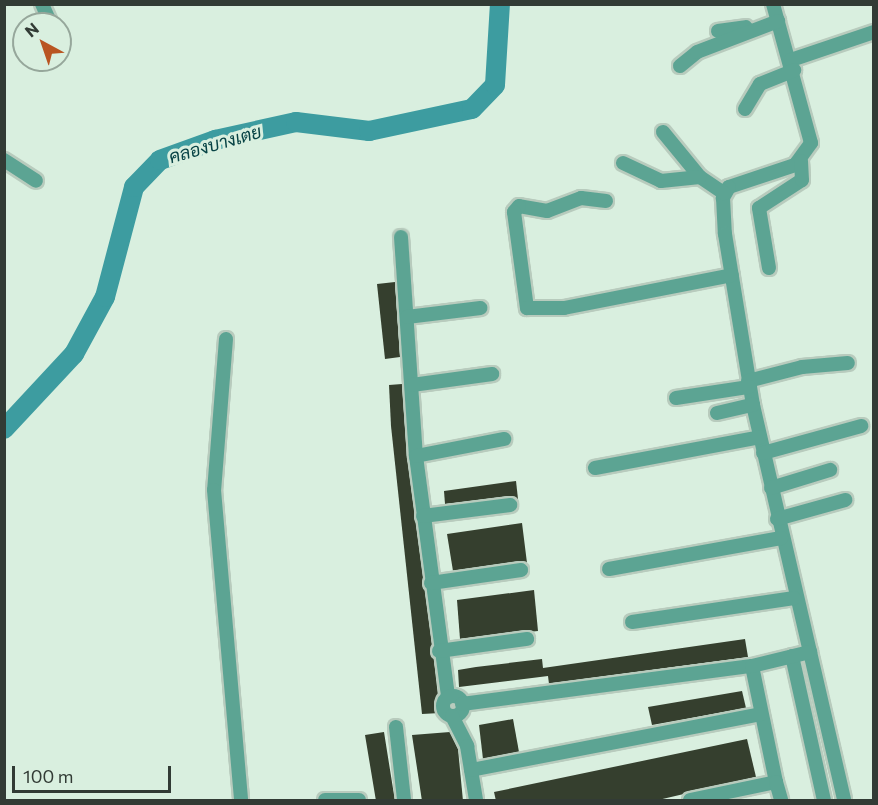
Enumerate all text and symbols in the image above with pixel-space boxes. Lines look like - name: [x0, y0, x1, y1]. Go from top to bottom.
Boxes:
- north arrow: [12, 12, 72, 72]
- text: N: [21, 18, 42, 40]
- water label: คลองบางเตย: [166, 120, 264, 168]
- scale bar: [15, 754, 174, 792]
- text: 100 m: [23, 765, 73, 787]

